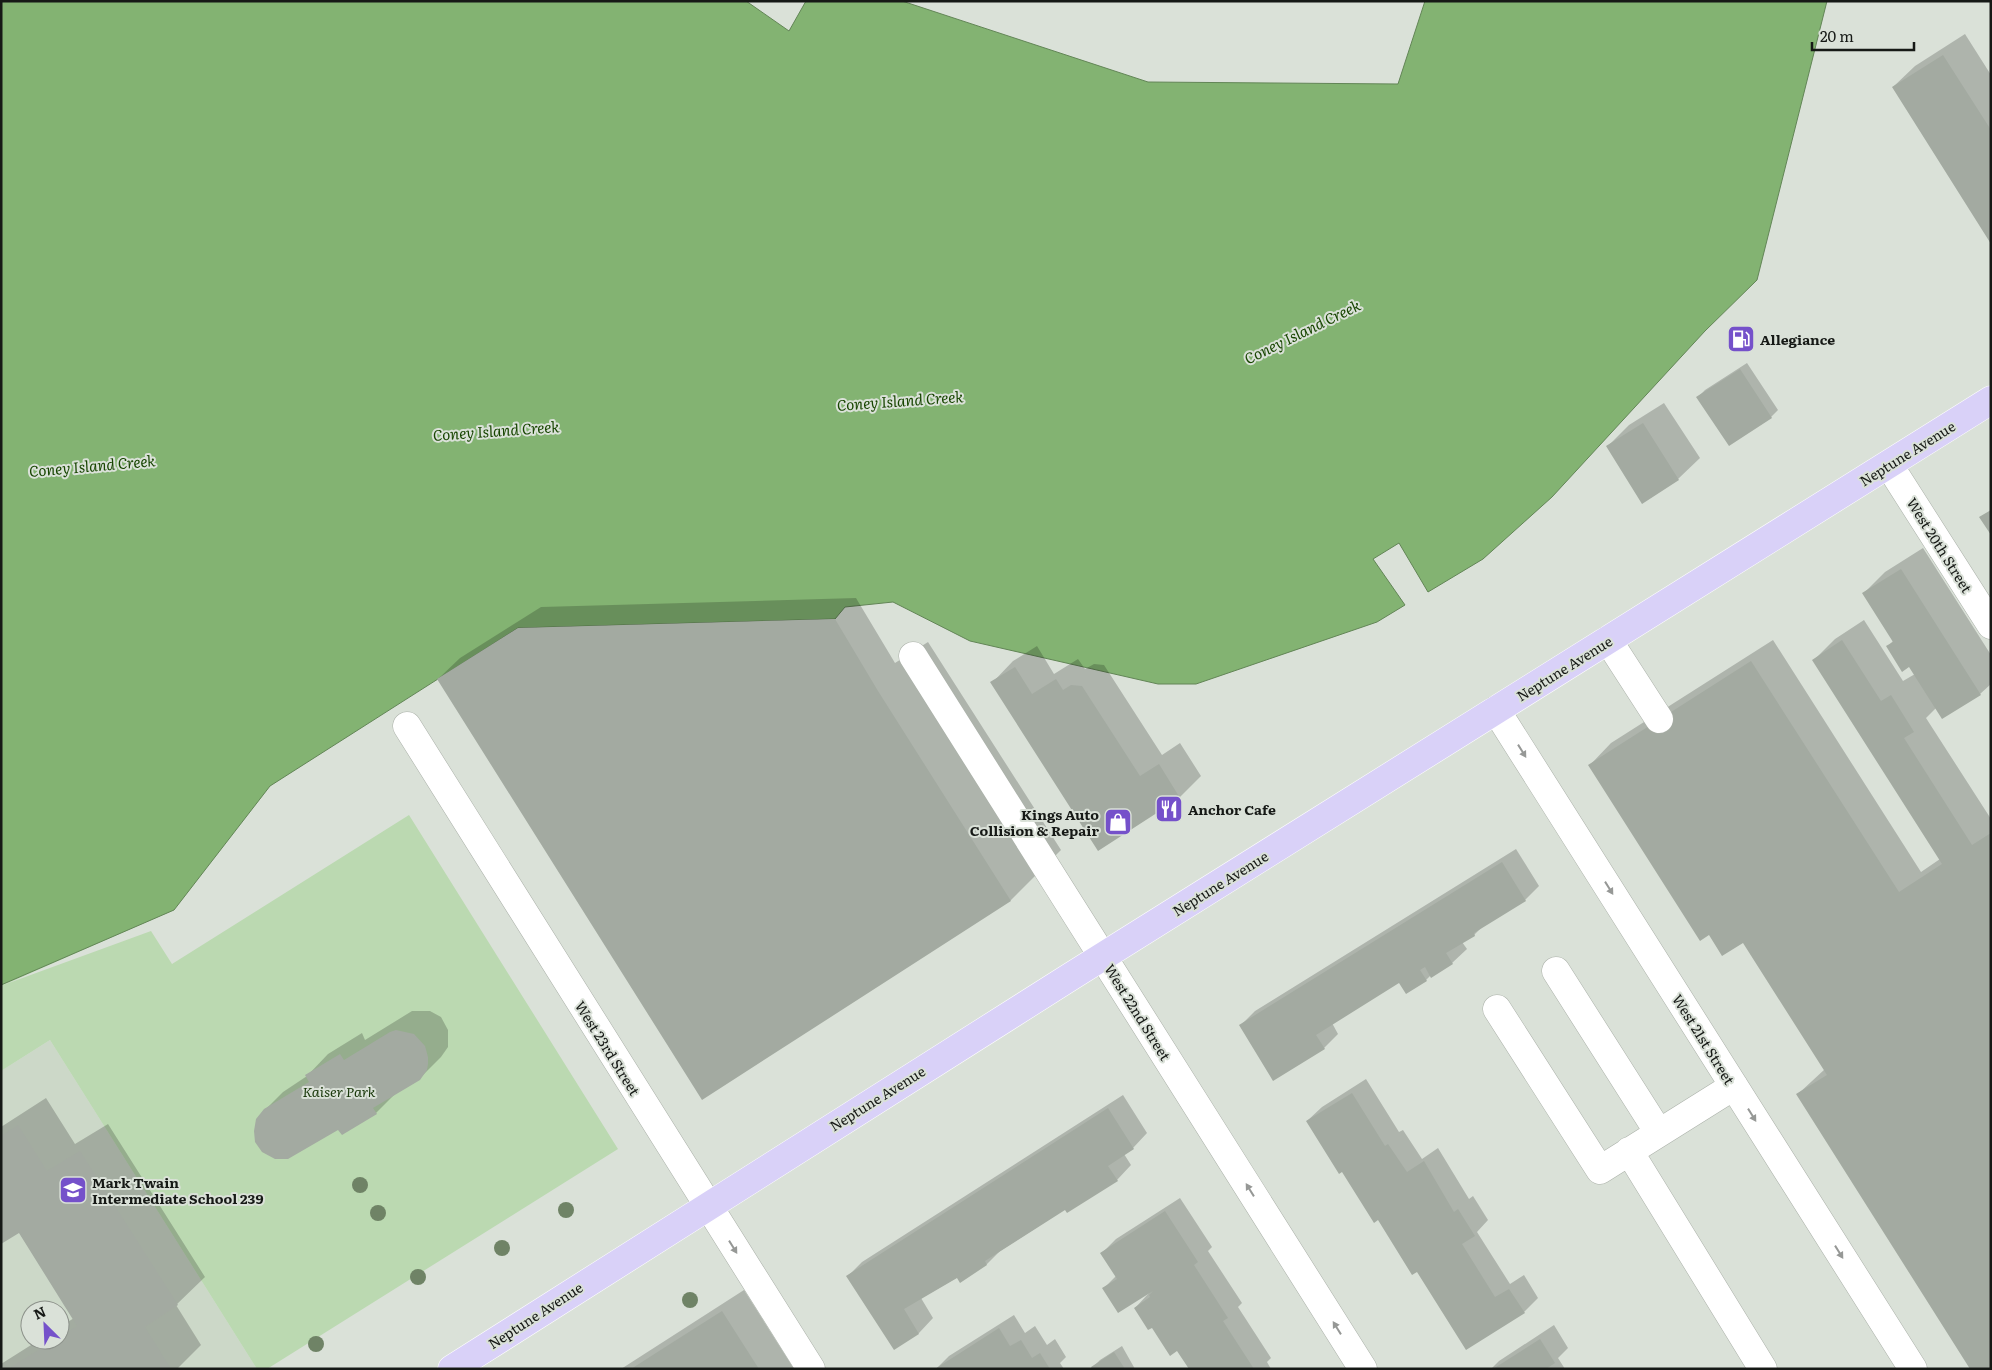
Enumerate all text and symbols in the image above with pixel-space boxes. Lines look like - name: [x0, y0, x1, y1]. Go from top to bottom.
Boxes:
- scale bar: [1812, 20, 1914, 52]
- text: 20 m: [1820, 24, 1854, 47]
- water label: Coney Island Creek: [1240, 293, 1365, 369]
- fuel station icon: Allegiance: [1726, 324, 1756, 354]
- place label: Allegiance: [1760, 329, 1835, 349]
- water label: Coney Island Creek: [836, 384, 965, 416]
- water label: Coney Island Creek: [432, 414, 561, 446]
- street label: Neptune Avenue: [1855, 416, 1959, 490]
- water label: Coney Island Creek: [28, 448, 157, 482]
- street label: West 20th Street: [1903, 494, 1977, 597]
- street label: Neptune Avenue: [1512, 631, 1616, 705]
- one-way arrow: [1518, 744, 1527, 758]
- restaurant icon: Anchor Cafe: [1154, 794, 1184, 824]
- place label: Anchor Cafe: [1188, 799, 1276, 819]
- place label: Kings Auto Collision & Repair: [970, 804, 1099, 840]
- shop icon: Kings Auto Collision & Repair: [1103, 807, 1133, 837]
- street label: Neptune Avenue: [1168, 846, 1272, 920]
- one-way arrow: [1604, 882, 1614, 895]
- street label: West 22nd Street: [1100, 960, 1176, 1064]
- street label: West 21st Street: [1668, 990, 1740, 1088]
- street label: West 23rd Street: [571, 997, 645, 1100]
- street label: Neptune Avenue: [825, 1061, 929, 1135]
- park label: Kaiser Park: [302, 1081, 376, 1101]
- one-way arrow: [1747, 1108, 1757, 1121]
- place label: Mark Twain Intermediate School 239: [92, 1172, 263, 1208]
- school or university icon: Mark Twain Intermediate School 239: [58, 1175, 88, 1205]
- one-way arrow: [1246, 1184, 1255, 1197]
- one-way arrow: [729, 1240, 738, 1253]
- one-way arrow: [1834, 1245, 1843, 1259]
- street label: Neptune Avenue: [484, 1277, 586, 1353]
- north arrow: [20, 1300, 70, 1350]
- text: N: [30, 1301, 49, 1324]
- one-way arrow: [1333, 1321, 1342, 1334]

